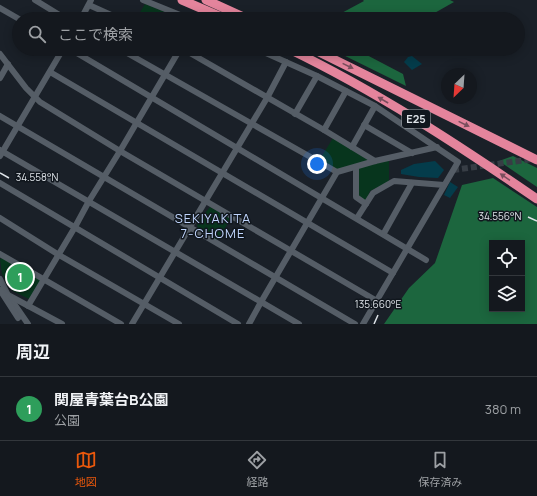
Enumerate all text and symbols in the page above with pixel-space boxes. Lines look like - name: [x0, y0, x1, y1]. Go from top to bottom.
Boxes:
- search box: [12, 12, 525, 56]
- icon: search: [26, 23, 48, 45]
- text: ここで検索: [58, 24, 133, 45]
- one-way arrow: [342, 63, 354, 69]
- north arrow: [441, 68, 477, 104]
- one-way arrow: [378, 96, 389, 103]
- road number: E25: [402, 110, 430, 128]
- one-way arrow: [459, 120, 470, 127]
- your location: [307, 154, 327, 174]
- text: 34.558°N: [16, 170, 58, 184]
- one-way arrow: [500, 173, 510, 181]
- district label: SEKIYAKITA 7-CHOME: [175, 209, 251, 242]
- text: 34.556°N: [479, 209, 522, 223]
- map controls: [489, 240, 525, 312]
- button: locate: [489, 240, 525, 276]
- pin: 1: [7, 262, 33, 292]
- button: layers: [489, 276, 525, 312]
- text: 135.660°E: [355, 297, 402, 311]
- text: 周辺: [16, 340, 50, 363]
- text: 関屋青葉台B公園: [54, 389, 168, 410]
- text: 1: [26, 400, 32, 418]
- text: 380 m: [485, 400, 521, 418]
- text: 公園: [54, 411, 80, 429]
- tab: 地図: [75, 449, 97, 489]
- tab: 経路: [246, 449, 268, 489]
- tab: 保存済み: [418, 449, 462, 489]

